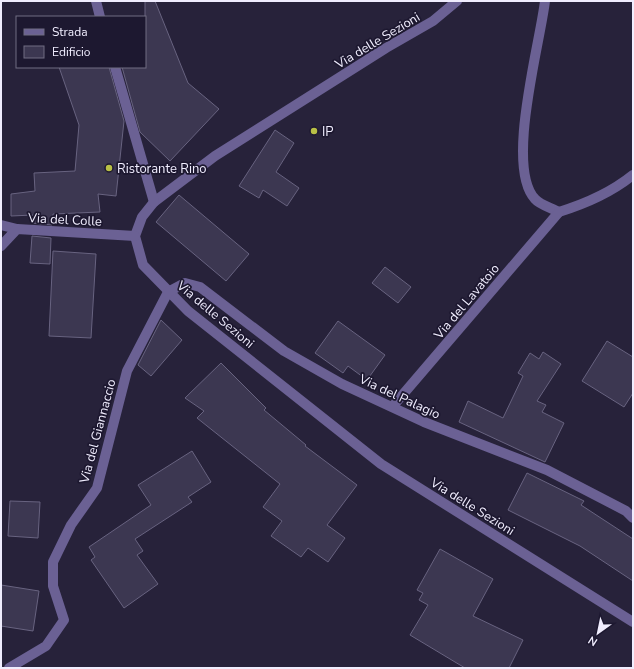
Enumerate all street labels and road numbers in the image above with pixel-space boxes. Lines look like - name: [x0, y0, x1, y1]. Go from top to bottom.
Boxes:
- street label: Via delle Sezioni: [331, 8, 423, 74]
- street label: Via del Colle: [27, 209, 102, 231]
- street label: Via del Lavatoio: [429, 260, 504, 344]
- street label: Via delle Sezioni: [172, 276, 258, 353]
- street label: Via del Palagio: [355, 370, 443, 424]
- street label: Via del Giannaccio: [75, 377, 121, 486]
- street label: Via delle Sezioni: [426, 473, 518, 540]

